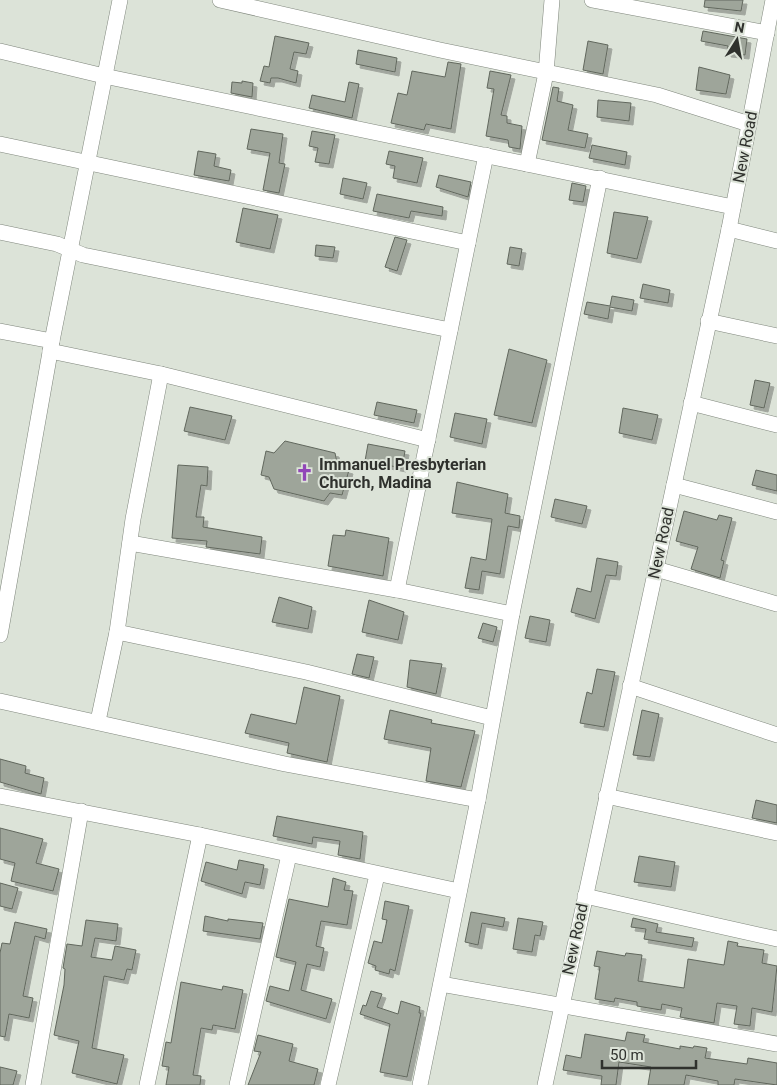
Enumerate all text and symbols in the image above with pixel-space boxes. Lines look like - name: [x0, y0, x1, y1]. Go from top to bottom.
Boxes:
- north arrow: [712, 15, 762, 65]
- text: N: [733, 18, 746, 36]
- street label: New Road: [729, 110, 761, 184]
- place label: Immanuel Presbyterian Church, Madina: [319, 455, 486, 492]
- church icon: Immanuel Presbyterian Church, Madina: [295, 463, 315, 483]
- street label: New Road: [644, 506, 678, 580]
- street label: New Road: [558, 902, 592, 976]
- scale bar: [602, 1038, 696, 1070]
- text: 50 m: [610, 1046, 644, 1064]

